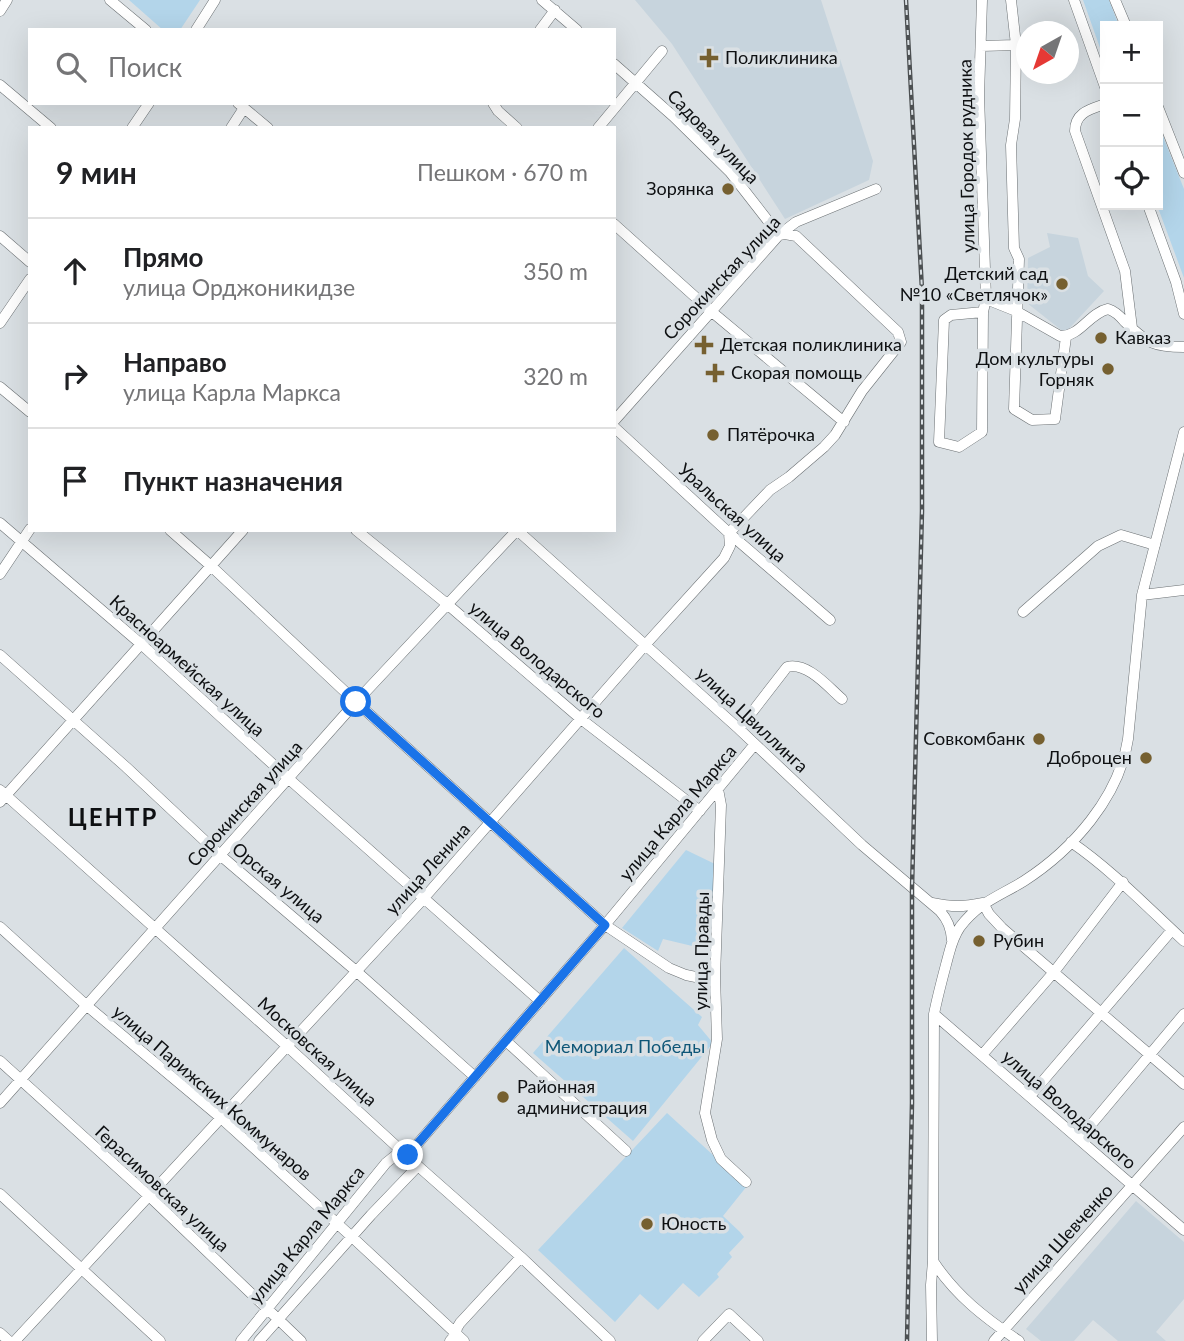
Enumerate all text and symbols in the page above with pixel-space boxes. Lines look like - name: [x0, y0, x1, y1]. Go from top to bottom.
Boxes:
- north arrow: [1016, 21, 1079, 84]
- map controls: [1100, 21, 1163, 210]
- button: +: [1100, 21, 1163, 84]
- search box: [28, 28, 616, 105]
- place label: Поликлиника: [725, 46, 838, 68]
- icon: search: [52, 48, 90, 86]
- marker: Поликлиника: [699, 48, 719, 68]
- text: Поиск: [108, 51, 182, 83]
- street label: улица Городок рудника: [953, 59, 979, 253]
- button: −: [1100, 84, 1163, 147]
- street label: Садовая улица: [663, 85, 764, 188]
- button: locate: [1100, 147, 1163, 210]
- text: 9 мин: [56, 154, 137, 190]
- text: Пешком · 670 m: [417, 158, 588, 186]
- place label: Зорянка: [646, 177, 714, 199]
- marker: Зорянка: [720, 181, 736, 197]
- street label: Сорокинская улица: [658, 211, 784, 344]
- text: Прямо: [123, 241, 204, 273]
- icon: ahead: [56, 252, 94, 290]
- text: 350 m: [523, 257, 588, 285]
- place label: Детский сад №10 «Светлячок»: [900, 262, 1048, 305]
- text: улица Орджоникидзе: [123, 273, 355, 301]
- marker: Детский сад №10 «Светлячок»: [1054, 276, 1070, 292]
- place label: Кавказ: [1115, 326, 1171, 348]
- marker: Кавказ: [1093, 330, 1109, 346]
- place label: Детская поликлиника: [720, 333, 902, 355]
- marker: Детская поликлиника: [694, 335, 714, 355]
- text: Направо: [123, 346, 227, 378]
- place label: Дом культуры Горняк: [976, 347, 1095, 390]
- icon: right: [56, 357, 94, 395]
- place label: Скорая помощь: [731, 361, 862, 383]
- marker: Дом культуры Горняк: [1100, 361, 1116, 377]
- text: 320 m: [523, 362, 588, 390]
- marker: Скорая помощь: [705, 363, 725, 383]
- text: улица Карла Маркса: [123, 378, 341, 406]
- place label: Пятёрочка: [727, 423, 815, 445]
- marker: Пятёрочка: [705, 427, 721, 443]
- street label: Уральская улица: [674, 458, 791, 567]
- icon: arrive: [56, 462, 94, 500]
- text: Пункт назначения: [123, 465, 343, 497]
- street label: Красноармейская улица: [106, 590, 270, 741]
- street label: улица Володарского: [465, 596, 610, 723]
- street label: улица Цвиллинга: [692, 662, 813, 777]
- route start: [340, 686, 371, 717]
- place label: Совкомбанк: [923, 727, 1026, 749]
- marker: Совкомбанк: [1031, 731, 1047, 747]
- street label: Сорокинская улица: [182, 736, 307, 871]
- street label: улица Карла Маркса: [614, 740, 740, 885]
- place label: Доброцен: [1047, 746, 1132, 768]
- marker: Доброцен: [1138, 750, 1154, 766]
- district label: ЦЕНТР: [68, 802, 158, 831]
- street label: улица Ленина: [380, 818, 474, 919]
- street label: Орская улица: [228, 837, 329, 927]
- street label: улица Правды: [689, 891, 713, 1011]
- place label: Рубин: [993, 929, 1044, 951]
- marker: Рубин: [971, 933, 987, 949]
- street label: Московская улица: [254, 992, 382, 1111]
- street label: улица Парижских Коммунаров: [109, 1000, 317, 1185]
- park label: Мемориал Победы: [545, 1035, 705, 1057]
- street label: улица Володарского: [998, 1045, 1141, 1174]
- place label: Районная администрация: [517, 1075, 647, 1118]
- marker: Районная администрация: [495, 1089, 511, 1105]
- street label: Герасимовская улица: [91, 1120, 234, 1256]
- route end: [392, 1139, 423, 1170]
- street label: улица Карла Маркса: [244, 1161, 368, 1308]
- street label: улица Шевченко: [1007, 1179, 1117, 1297]
- place label: Юность: [661, 1212, 727, 1234]
- marker: Юность: [639, 1216, 655, 1232]

